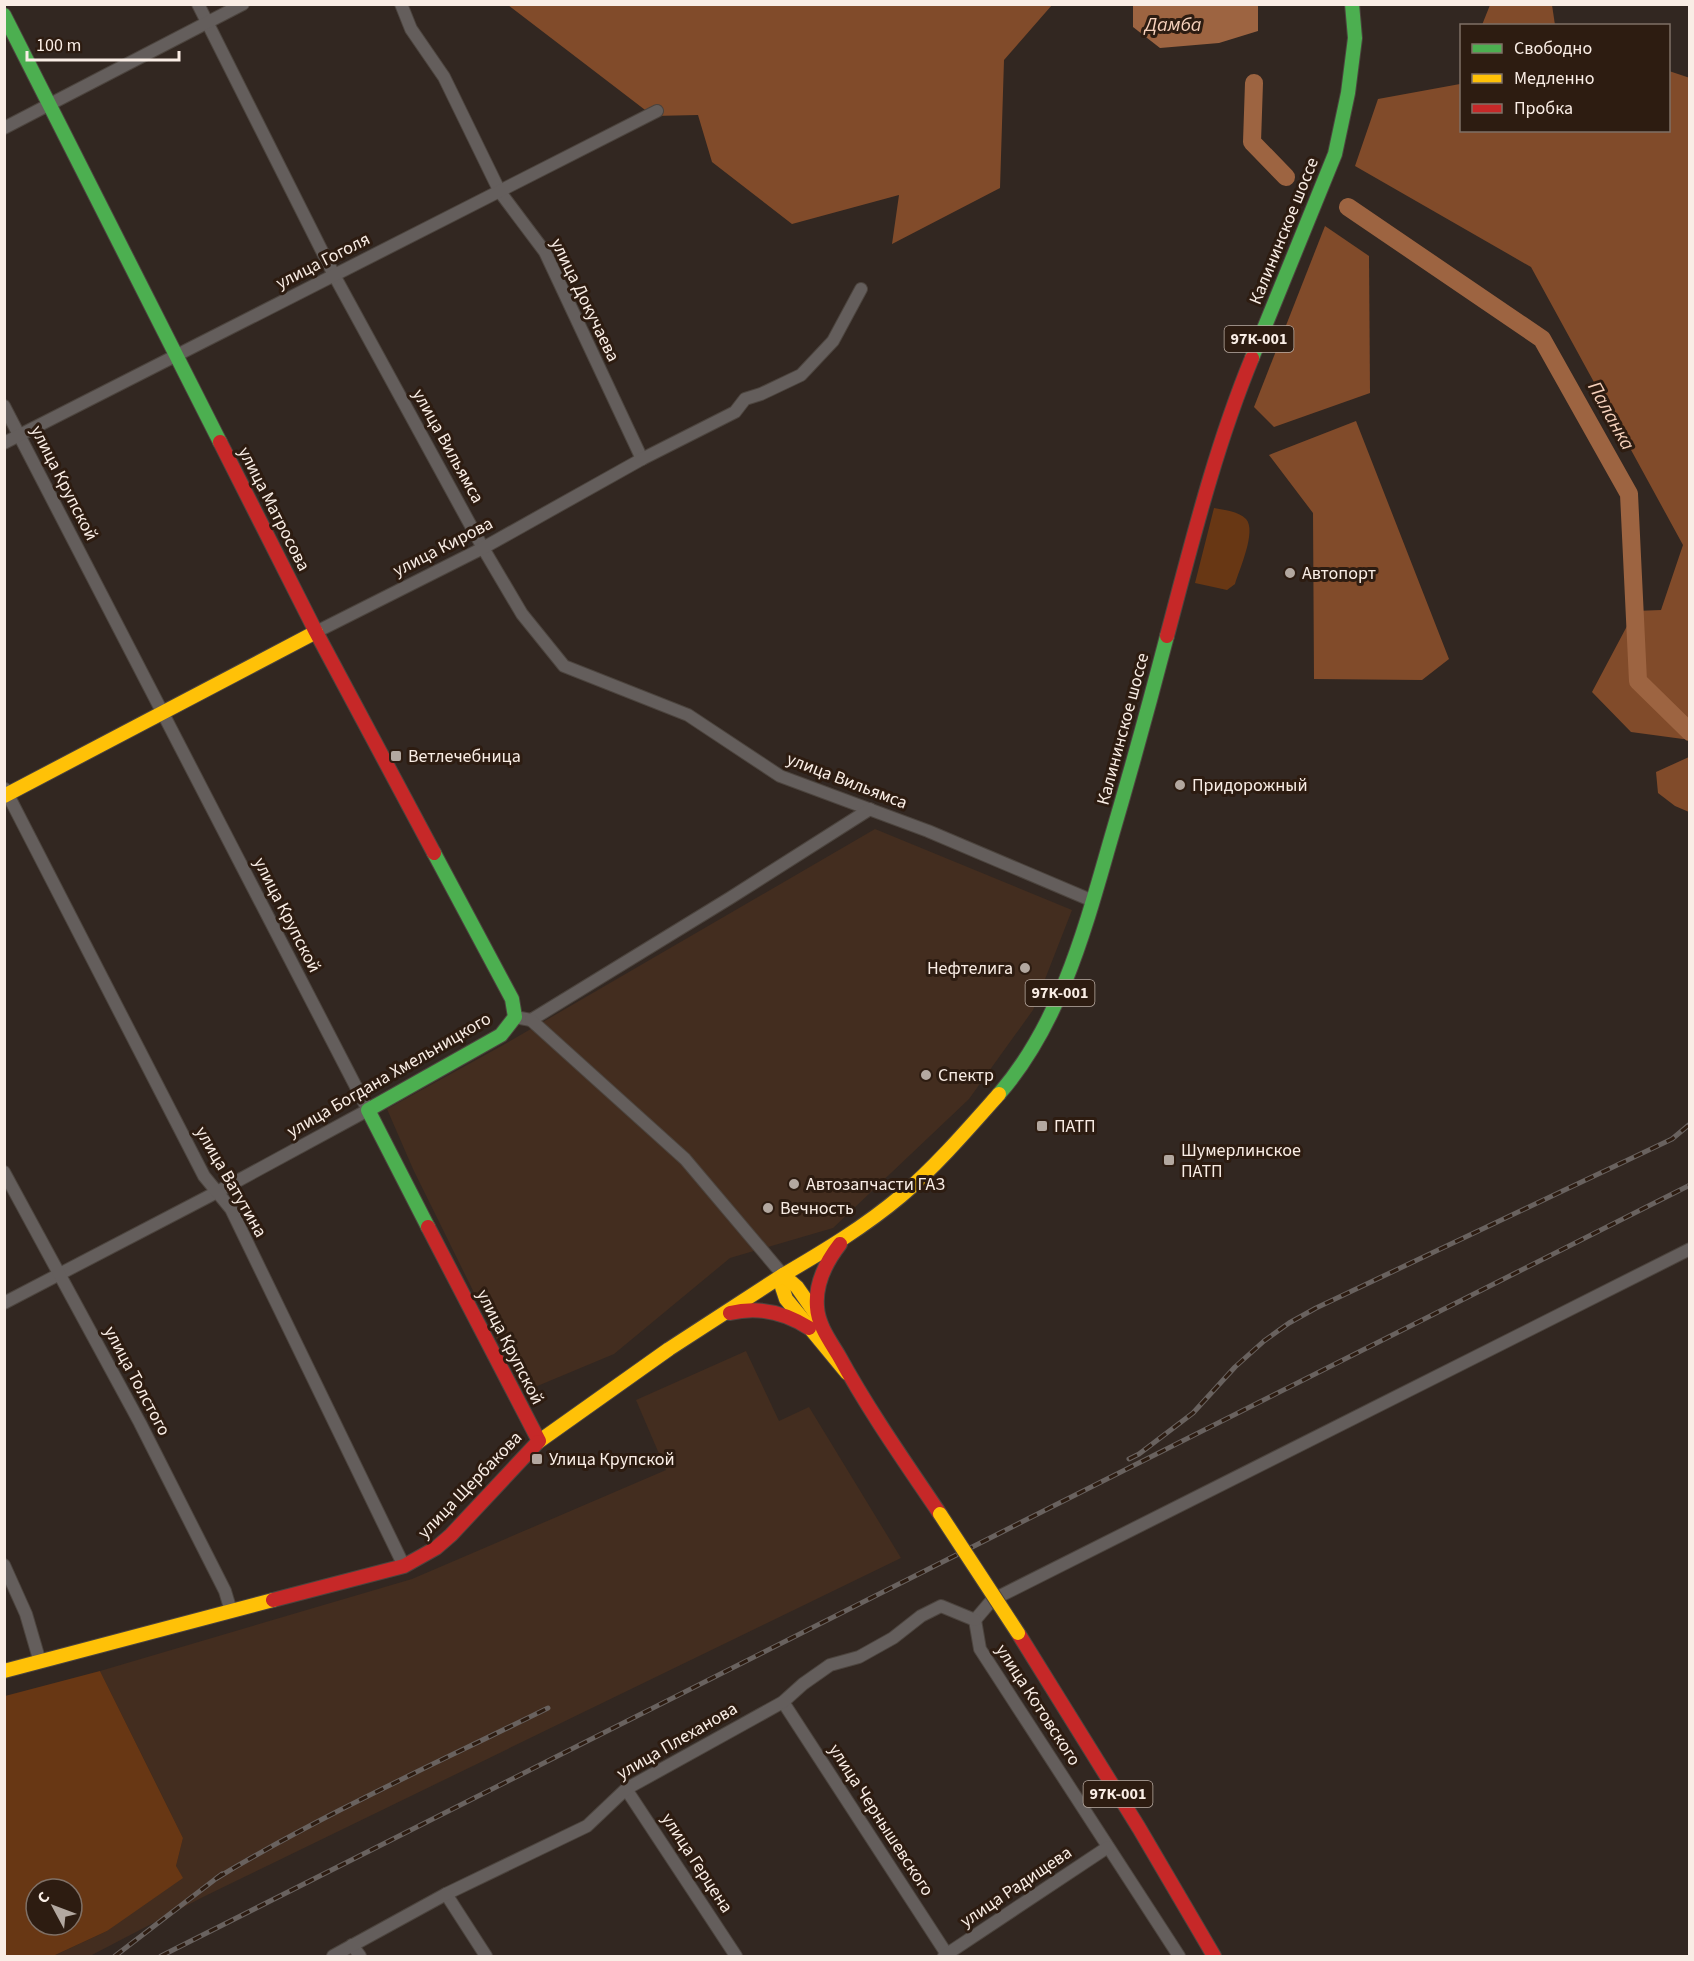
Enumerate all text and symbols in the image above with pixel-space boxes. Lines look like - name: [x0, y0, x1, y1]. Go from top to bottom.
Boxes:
- water label: Дамба: [1142, 11, 1202, 39]
- scale bar: [27, 24, 178, 62]
- legend: [1460, 24, 1670, 132]
- text: 100 m: [36, 33, 81, 58]
- text: Свободно: [1514, 36, 1592, 61]
- text: Медленно: [1514, 66, 1594, 91]
- text: Пробка: [1514, 96, 1573, 121]
- street label: Калининское шоссе: [1243, 154, 1325, 308]
- street label: улица Гоголя: [272, 227, 374, 295]
- street label: улица Докучаева: [544, 234, 626, 366]
- road number: 97К-001: [1224, 326, 1294, 352]
- water label: Паланка: [1581, 376, 1642, 456]
- street label: улица Вильямса: [406, 384, 490, 508]
- street label: улица Крупской: [24, 421, 104, 545]
- street label: улица Матросова: [232, 443, 316, 575]
- street label: улица Кирова: [389, 511, 497, 583]
- place label: Автопорт: [1302, 561, 1376, 586]
- marker: Автопорт: [1283, 566, 1297, 580]
- street label: Калининское шоссе: [1091, 650, 1155, 808]
- place label: Ветлечебница: [408, 744, 521, 769]
- street label: улица Вильямса: [783, 746, 911, 816]
- marker: Ветлечебница: [389, 749, 403, 763]
- place label: Придорожный: [1192, 773, 1308, 798]
- marker: Придорожный: [1173, 778, 1187, 792]
- street label: улица Крупской: [247, 853, 327, 977]
- place label: Нефтелига: [927, 956, 1013, 981]
- marker: Нефтелига: [1018, 961, 1032, 975]
- road number: 97К-001: [1026, 980, 1094, 1006]
- street label: улица Богдана Хмельницкого: [282, 1006, 496, 1144]
- place label: Спектр: [938, 1063, 994, 1088]
- marker: Спектр: [919, 1068, 933, 1082]
- place label: ПАТП: [1054, 1114, 1096, 1139]
- marker: ПАТП: [1035, 1119, 1049, 1133]
- street label: улица Ватутина: [189, 1122, 273, 1242]
- place label: Шумерлинское ПАТП: [1181, 1138, 1301, 1184]
- marker: Шумерлинское ПАТП: [1162, 1153, 1176, 1167]
- place label: Автозапчасти ГАЗ: [806, 1172, 945, 1197]
- marker: Автозапчасти ГАЗ: [787, 1177, 801, 1191]
- place label: Вечность: [780, 1196, 854, 1221]
- marker: Вечность: [761, 1201, 775, 1215]
- street label: улица Крупской: [470, 1285, 550, 1409]
- street label: улица Толстого: [98, 1322, 176, 1440]
- street label: улица Щербакова: [412, 1426, 528, 1544]
- place label: Улица Крупской: [549, 1447, 675, 1472]
- marker: Улица Крупской: [530, 1452, 544, 1466]
- street label: улица Котовского: [989, 1639, 1087, 1771]
- street label: улица Плеханова: [612, 1696, 742, 1786]
- street label: улица Чернышевского: [822, 1739, 940, 1901]
- road number: 97К-001: [1084, 1781, 1152, 1807]
- street label: улица Герцена: [655, 1808, 739, 1918]
- street label: улица Радищева: [955, 1840, 1077, 1934]
- north arrow: [24, 1877, 84, 1937]
- text: С: [32, 1887, 55, 1909]

